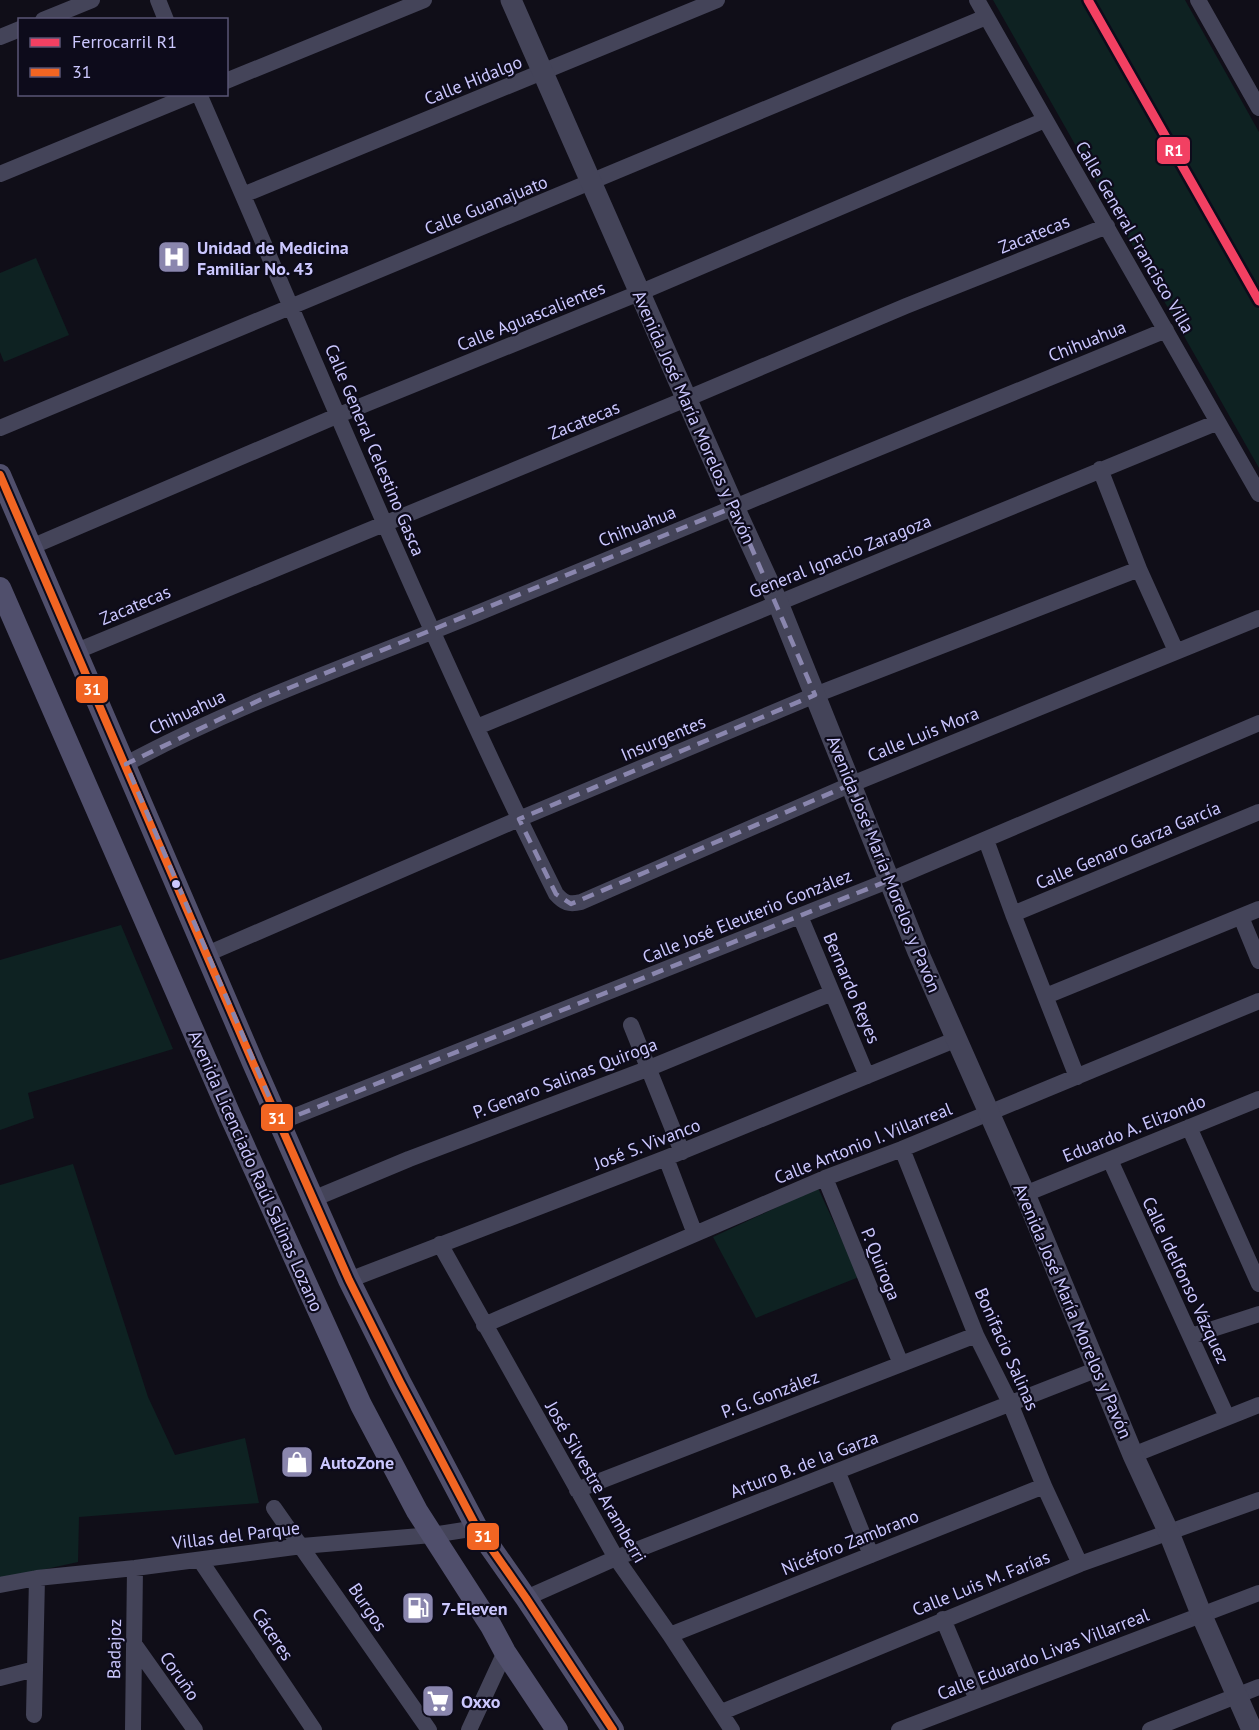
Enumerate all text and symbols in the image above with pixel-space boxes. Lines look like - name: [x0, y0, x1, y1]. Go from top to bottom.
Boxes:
- legend: [18, 18, 228, 96]
- text: Ferrocarril R1: [72, 30, 177, 53]
- street label: Calle Hidalgo: [421, 50, 525, 110]
- text: 31: [72, 60, 92, 83]
- line badge: R1: [1156, 136, 1191, 165]
- street label: Calle General Francisco Villa: [1070, 137, 1200, 337]
- text: R1: [1165, 140, 1183, 160]
- street label: Calle Guanajuato: [421, 170, 551, 240]
- street label: Zacatecas: [995, 209, 1073, 259]
- place label: Unidad de Medicina Familiar No. 43: [197, 236, 349, 280]
- hospital icon: Unidad de Medicina Familiar No. 43: [156, 239, 192, 275]
- street label: Calle Aguascalientes: [454, 276, 608, 356]
- street label: Avenida José María Morelos y Pavón: [628, 287, 760, 547]
- street label: Chihuahua: [1045, 315, 1129, 367]
- street label: Calle General Celestino Gasca: [320, 340, 430, 560]
- street label: Zacatecas: [545, 395, 623, 445]
- street label: Chihuahua: [595, 500, 679, 552]
- street label: General Ignacio Zaragoza: [746, 509, 934, 603]
- street label: Zacatecas: [96, 580, 174, 630]
- line badge: 31: [75, 675, 109, 704]
- text: 31: [83, 679, 101, 699]
- street label: Chihuahua: [145, 684, 229, 740]
- street label: Calle Luis Mora: [864, 701, 982, 767]
- street label: Insurgentes: [617, 710, 709, 766]
- street label: Avenida José María Morelos y Pavón: [822, 732, 946, 996]
- street label: Calle Genaro Garza García: [1032, 796, 1224, 894]
- street label: Calle José Eleuterio González: [639, 863, 855, 969]
- unlabelled marker: [170, 878, 182, 890]
- street label: Bernardo Reyes: [818, 929, 886, 1047]
- street label: Avenida Licenciado Raúl Salinas Lozano: [183, 1027, 329, 1315]
- street label: P. Genaro Salinas Quiroga: [470, 1032, 660, 1124]
- street label: Eduardo A. Elizondo: [1059, 1089, 1209, 1167]
- street label: Calle Antonio I. Villarreal: [771, 1097, 956, 1189]
- line badge: 31: [260, 1103, 294, 1132]
- text: 31: [268, 1108, 286, 1128]
- street label: José S. Vivanco: [589, 1113, 704, 1175]
- street label: Avenida José María Morelos y Pavón: [1009, 1180, 1137, 1442]
- street label: Calle Idelfonso Vázquez: [1137, 1193, 1235, 1367]
- street label: P. Quiroga: [856, 1224, 906, 1304]
- street label: Bonifacio Salinas: [970, 1284, 1044, 1414]
- street label: P. G. González: [718, 1365, 822, 1423]
- street label: José Silvestre Aramberri: [540, 1396, 652, 1567]
- street label: Arturo B. de la Garza: [727, 1425, 881, 1503]
- shop icon: AutoZone: [279, 1444, 315, 1480]
- place label: AutoZone: [320, 1451, 394, 1474]
- street label: Nicéforo Zambrano: [778, 1504, 922, 1580]
- street label: Villas del Parque: [170, 1516, 301, 1554]
- line badge: 31: [466, 1522, 500, 1551]
- text: 31: [474, 1526, 492, 1546]
- street label: Calle Luis M. Farías: [909, 1545, 1053, 1621]
- street label: Burgos: [344, 1579, 392, 1635]
- fuel station icon: 7-Eleven: [400, 1590, 436, 1626]
- place label: 7-Eleven: [441, 1597, 508, 1620]
- street label: Cáceres: [247, 1603, 299, 1665]
- street label: Calle Eduardo Livas Villarreal: [934, 1603, 1153, 1705]
- street label: Badajoz: [102, 1619, 126, 1679]
- street label: Coruño: [155, 1647, 205, 1705]
- supermarket icon: Oxxo: [420, 1683, 456, 1719]
- place label: Oxxo: [461, 1690, 501, 1713]

